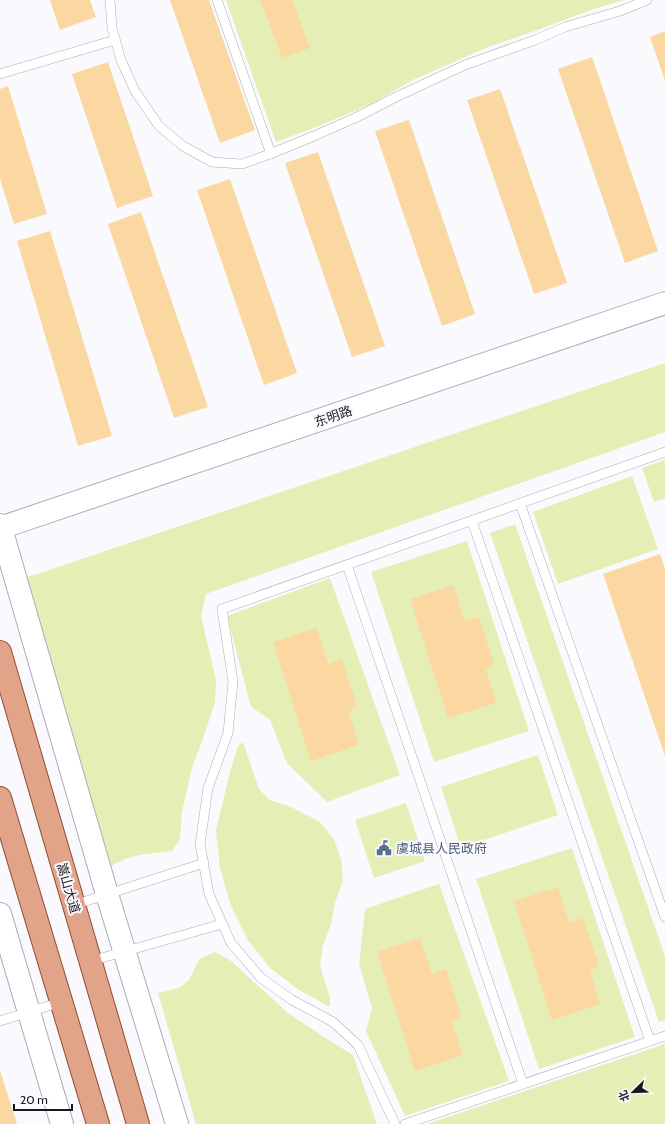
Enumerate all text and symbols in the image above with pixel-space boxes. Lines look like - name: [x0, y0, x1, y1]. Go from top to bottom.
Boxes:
- street label: 东明路: [312, 402, 354, 430]
- public building icon: 虞城县人民政府: [375, 839, 393, 857]
- place label: 虞城县人民政府: [396, 840, 487, 856]
- street label: 嵩山大道: [54, 861, 84, 915]
- north arrow: [613, 1072, 653, 1112]
- scale bar: [14, 1086, 72, 1112]
- text: 北: [615, 1088, 632, 1104]
- text: 20 m: [20, 1092, 48, 1107]

